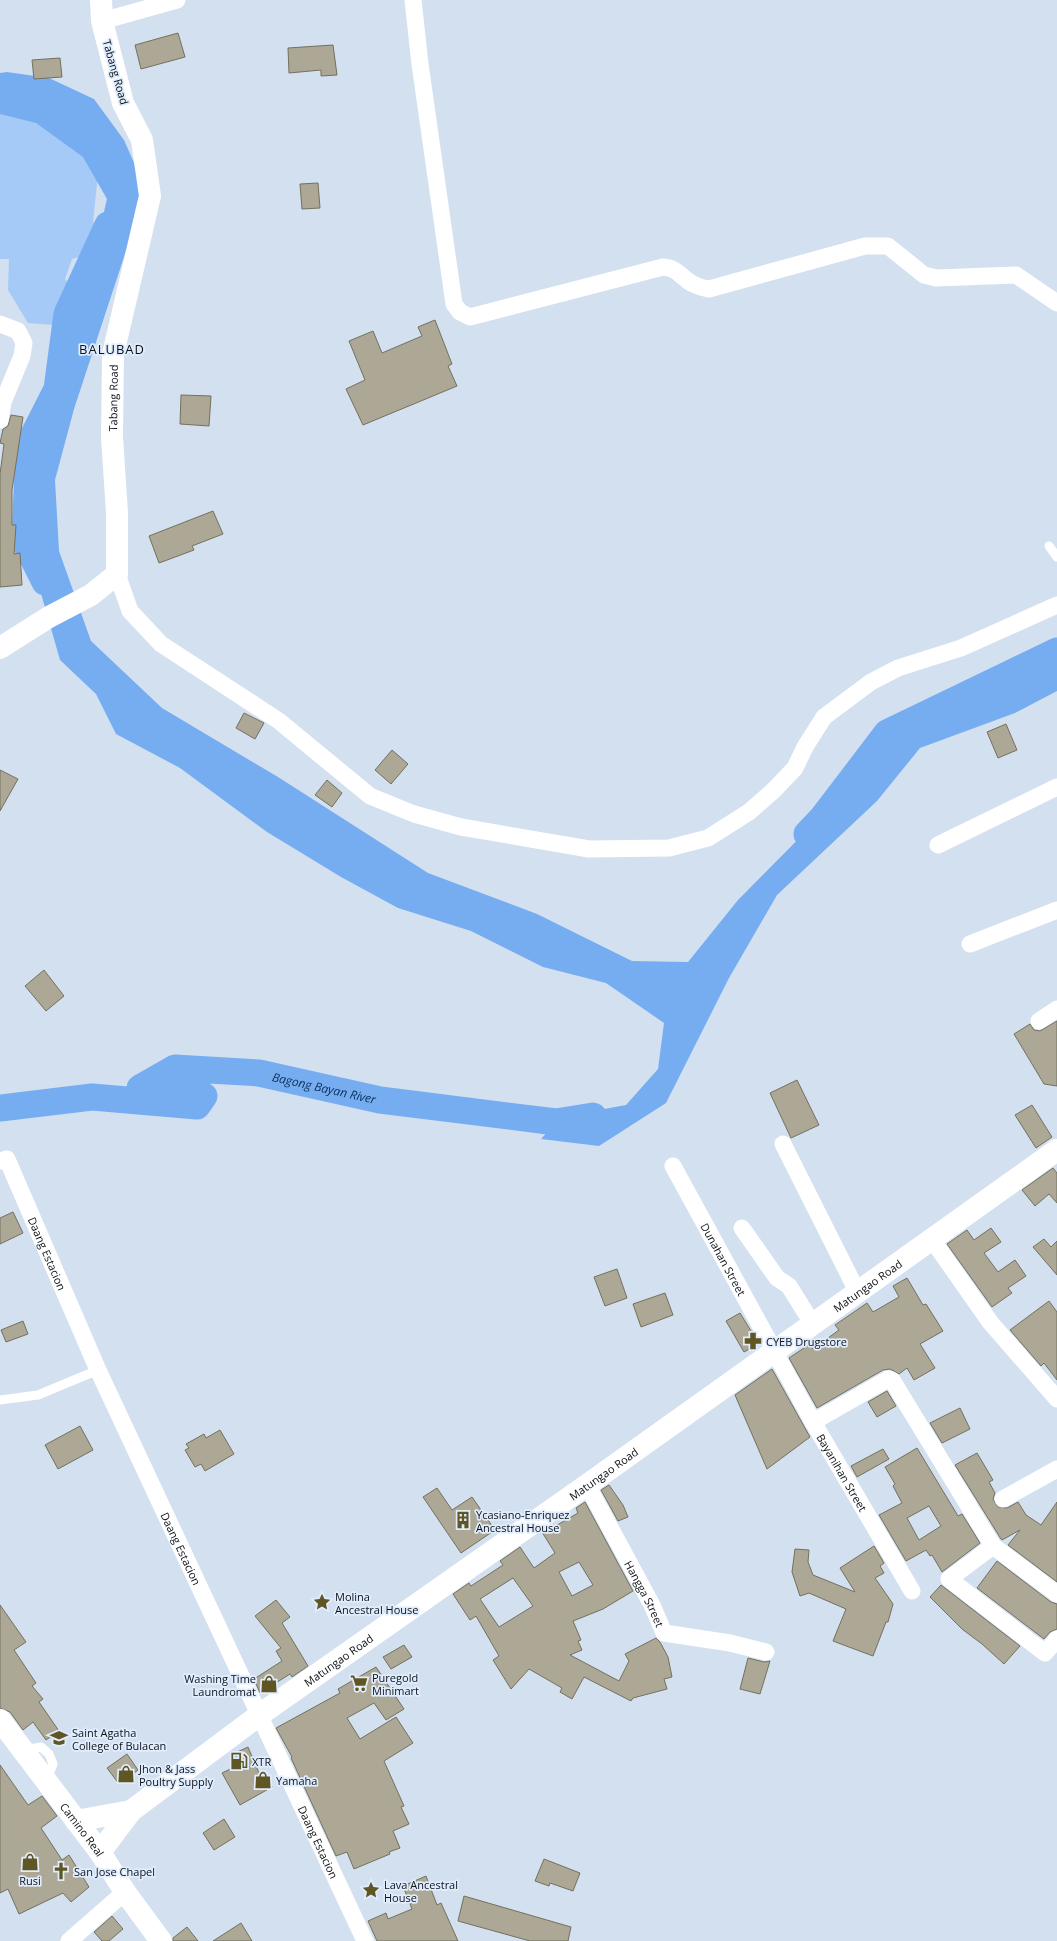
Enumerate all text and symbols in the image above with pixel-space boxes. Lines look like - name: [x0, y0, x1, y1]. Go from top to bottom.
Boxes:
- street label: Tabang Road: [100, 38, 132, 106]
- district label: BALUBAD: [79, 340, 145, 358]
- street label: Tabang Road: [105, 364, 120, 432]
- water label: Bagong Bayan River: [271, 1068, 379, 1108]
- street label: Daang Estacion: [25, 1214, 70, 1292]
- street label: Dunahan Street: [698, 1220, 750, 1298]
- street label: Matungao Road: [830, 1256, 905, 1315]
- pharmacy icon: CYEB Drugstore: [743, 1331, 763, 1351]
- place label: CYEB Drugstore: [766, 1334, 847, 1349]
- street label: Bayanihan Street: [814, 1431, 871, 1514]
- street label: Matungao Road: [566, 1444, 641, 1503]
- place label: Ycasiano-Enriquez Ancestral House: [476, 1507, 570, 1535]
- street label: Daang Estacion: [158, 1510, 205, 1587]
- building icon: Ycasiano-Enriquez Ancestral House: [453, 1510, 473, 1530]
- street label: Hangga Street: [622, 1558, 668, 1629]
- place label: Molina Ancestral House: [335, 1589, 418, 1617]
- place icon: Molina Ancestral House: [312, 1592, 332, 1612]
- street label: Matungao Road: [301, 1630, 376, 1689]
- place label: Puregold Minimart: [372, 1670, 419, 1698]
- place label: Washing Time Laundromat: [184, 1671, 256, 1699]
- supermarket icon: Puregold Minimart: [349, 1673, 369, 1693]
- shop icon: Washing Time Laundromat: [259, 1674, 279, 1694]
- place label: Saint Agatha College of Bulacan: [72, 1725, 166, 1753]
- school or university icon: Saint Agatha College of Bulacan: [49, 1728, 69, 1748]
- fuel station icon: XTR: [229, 1751, 249, 1771]
- place label: XTR: [252, 1754, 271, 1769]
- place label: Jhon & Jass Poultry Supply: [138, 1761, 214, 1789]
- shop icon: Jhon & Jass Poultry Supply: [116, 1764, 136, 1784]
- shop icon: Yamaha: [253, 1770, 273, 1790]
- place label: Yamaha: [276, 1773, 317, 1788]
- street label: Camino Real: [57, 1799, 108, 1859]
- street label: Daang Estacion: [295, 1803, 342, 1881]
- shop icon: Rusi: [20, 1852, 40, 1872]
- church icon: San Jose Chapel: [51, 1861, 71, 1881]
- place label: San Jose Chapel: [74, 1864, 155, 1879]
- place label: Rusi: [19, 1873, 41, 1888]
- place label: Lava Ancestral House: [384, 1877, 458, 1905]
- place icon: Lava Ancestral House: [361, 1880, 381, 1900]

